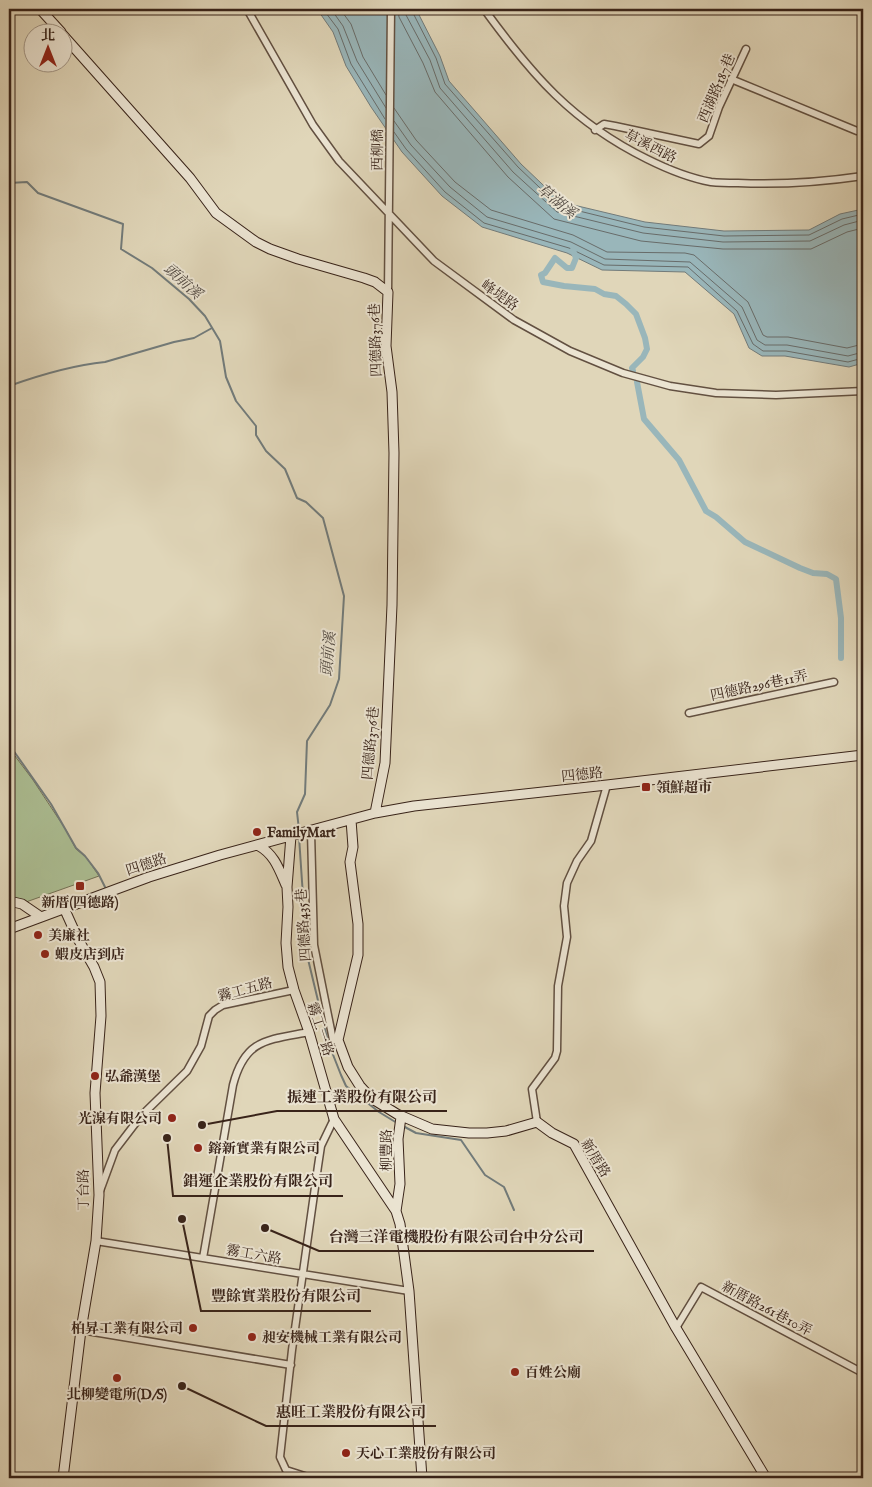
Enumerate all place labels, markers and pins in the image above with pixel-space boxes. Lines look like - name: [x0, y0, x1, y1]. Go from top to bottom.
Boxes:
- place label: 領鮮超市: [656, 779, 712, 797]
- marker: 領鮮超市: [640, 781, 652, 793]
- place label: FamilyMart: [267, 824, 336, 842]
- marker: FamilyMart: [251, 826, 263, 838]
- marker: 新厝(四德路): [74, 880, 86, 892]
- place label: 新厝(四德路): [41, 894, 119, 912]
- place label: 美廉社: [48, 927, 90, 945]
- marker: 美廉社: [32, 929, 44, 941]
- place label: 蝦皮店到店: [55, 946, 125, 964]
- marker: 蝦皮店到店: [39, 948, 51, 960]
- place label: 弘爺漢堡: [105, 1068, 161, 1086]
- marker: 弘爺漢堡: [89, 1070, 101, 1082]
- callout: 振連工業股份有限公司: [277, 1081, 447, 1111]
- place label: 光湶有限公司: [78, 1110, 162, 1128]
- marker: 光湶有限公司: [166, 1112, 178, 1124]
- place label: 鎔新實業有限公司: [208, 1140, 320, 1158]
- marker: 鎔新實業有限公司: [192, 1142, 204, 1154]
- callout: 錩運企業股份有限公司: [173, 1166, 343, 1196]
- callout: 台灣三洋電機股份有限公司台中分公司: [319, 1221, 594, 1251]
- callout: 豐餘實業股份有限公司: [201, 1281, 371, 1311]
- place label: 柏昇工業有限公司: [71, 1320, 183, 1338]
- marker: 柏昇工業有限公司: [187, 1322, 199, 1334]
- place label: 昶安機械工業有限公司: [262, 1329, 402, 1347]
- marker: 昶安機械工業有限公司: [246, 1331, 258, 1343]
- place label: 百姓公廟: [525, 1364, 581, 1382]
- marker: 百姓公廟: [509, 1366, 521, 1378]
- marker: 北柳變電所(D/S): [111, 1372, 123, 1384]
- place label: 北柳變電所(D/S): [67, 1386, 168, 1404]
- callout: 惠旺工業股份有限公司: [266, 1396, 436, 1426]
- place label: 天心工業股份有限公司: [356, 1445, 496, 1463]
- marker: 天心工業股份有限公司: [340, 1447, 352, 1459]

